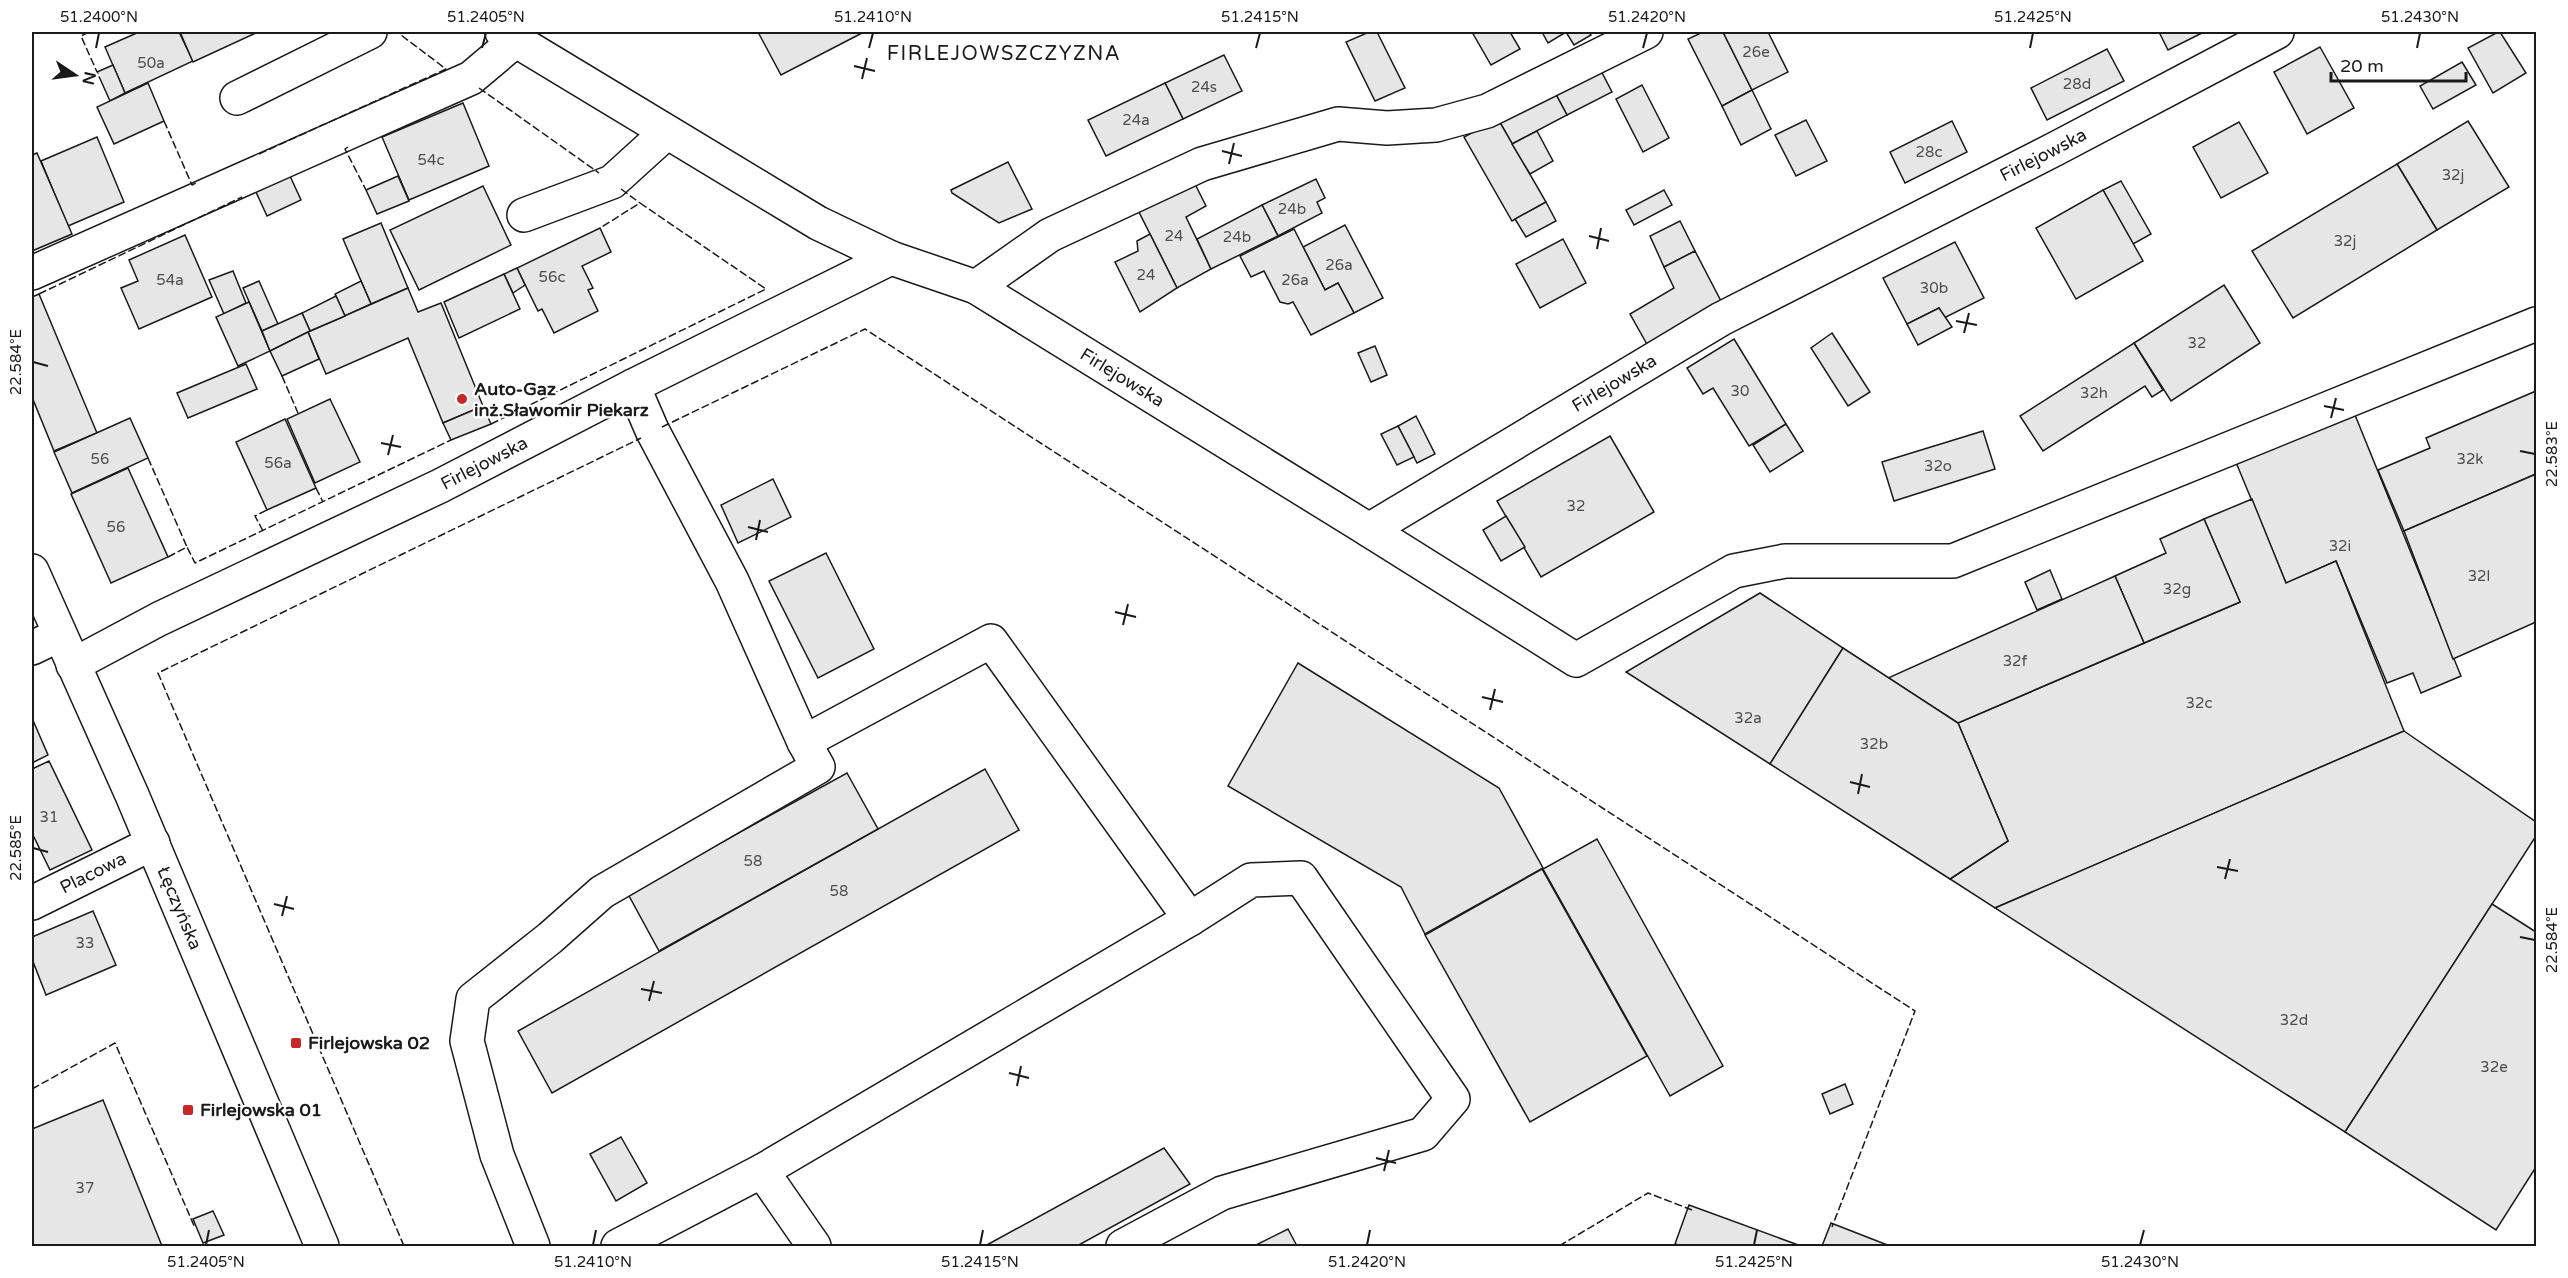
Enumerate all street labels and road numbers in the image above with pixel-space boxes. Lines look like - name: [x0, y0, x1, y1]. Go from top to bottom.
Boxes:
- street label: Firlejowska: [1996, 123, 2090, 186]
- street label: Firlejowska: [1076, 343, 1168, 412]
- street label: Firlejowska: [1568, 349, 1661, 417]
- street label: Firlejowska: [437, 432, 531, 495]
- street label: Placowa: [56, 847, 130, 898]
- street label: Łęczyńska: [152, 863, 207, 953]

